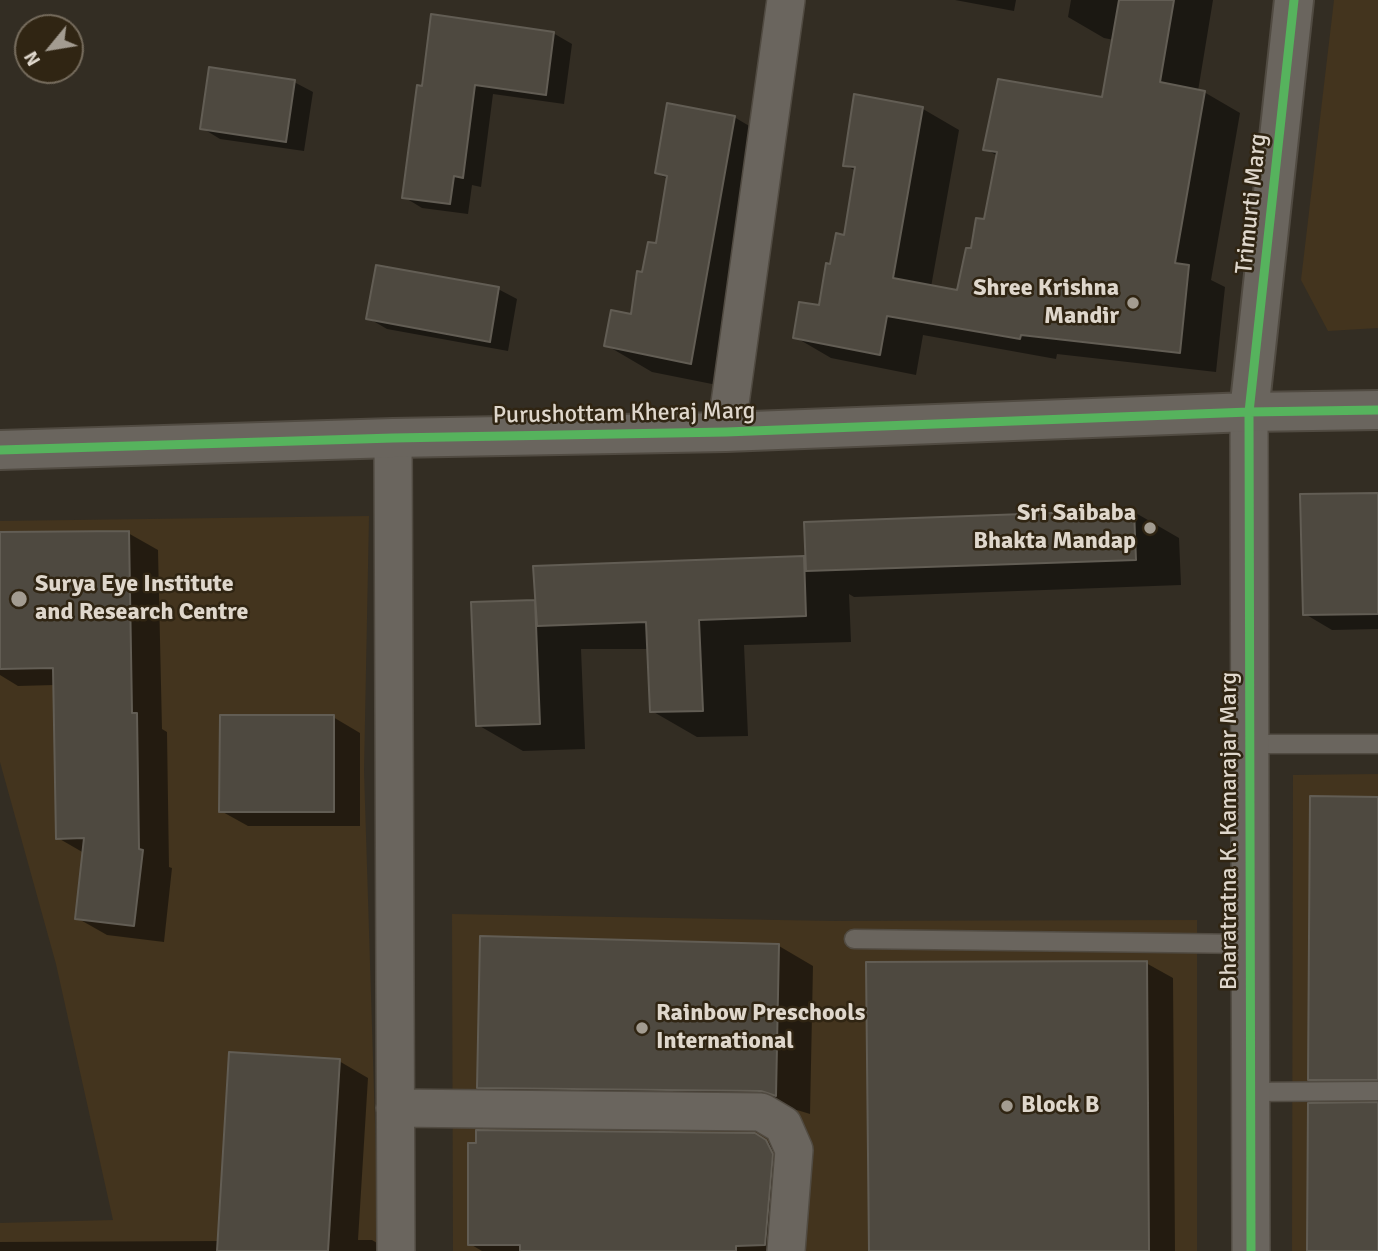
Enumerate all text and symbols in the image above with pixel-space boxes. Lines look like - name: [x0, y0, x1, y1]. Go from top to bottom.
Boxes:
- north arrow: [14, 14, 84, 84]
- text: N: [19, 47, 46, 70]
- street label: Trimurti Marg: [1230, 132, 1274, 276]
- place label: Shree Krishna Mandir: [973, 275, 1119, 331]
- marker: Shree Krishna Mandir: [1125, 295, 1141, 311]
- street label: Purushottam Kheraj Marg: [492, 397, 756, 431]
- place label: Sri Saibaba Bhakta Mandap: [973, 500, 1136, 556]
- marker: Sri Saibaba Bhakta Mandap: [1142, 520, 1158, 536]
- place label: Surya Eye Institute and Research Centre: [35, 571, 248, 627]
- marker: Surya Eye Institute and Research Centre: [9, 589, 29, 609]
- street label: Bharatratna K. Kamarajar Marg: [1216, 672, 1244, 990]
- place label: Rainbow Preschools International: [656, 1000, 865, 1056]
- marker: Rainbow Preschools International: [634, 1020, 650, 1036]
- place label: Block B: [1021, 1092, 1100, 1120]
- marker: Block B: [999, 1098, 1015, 1114]

